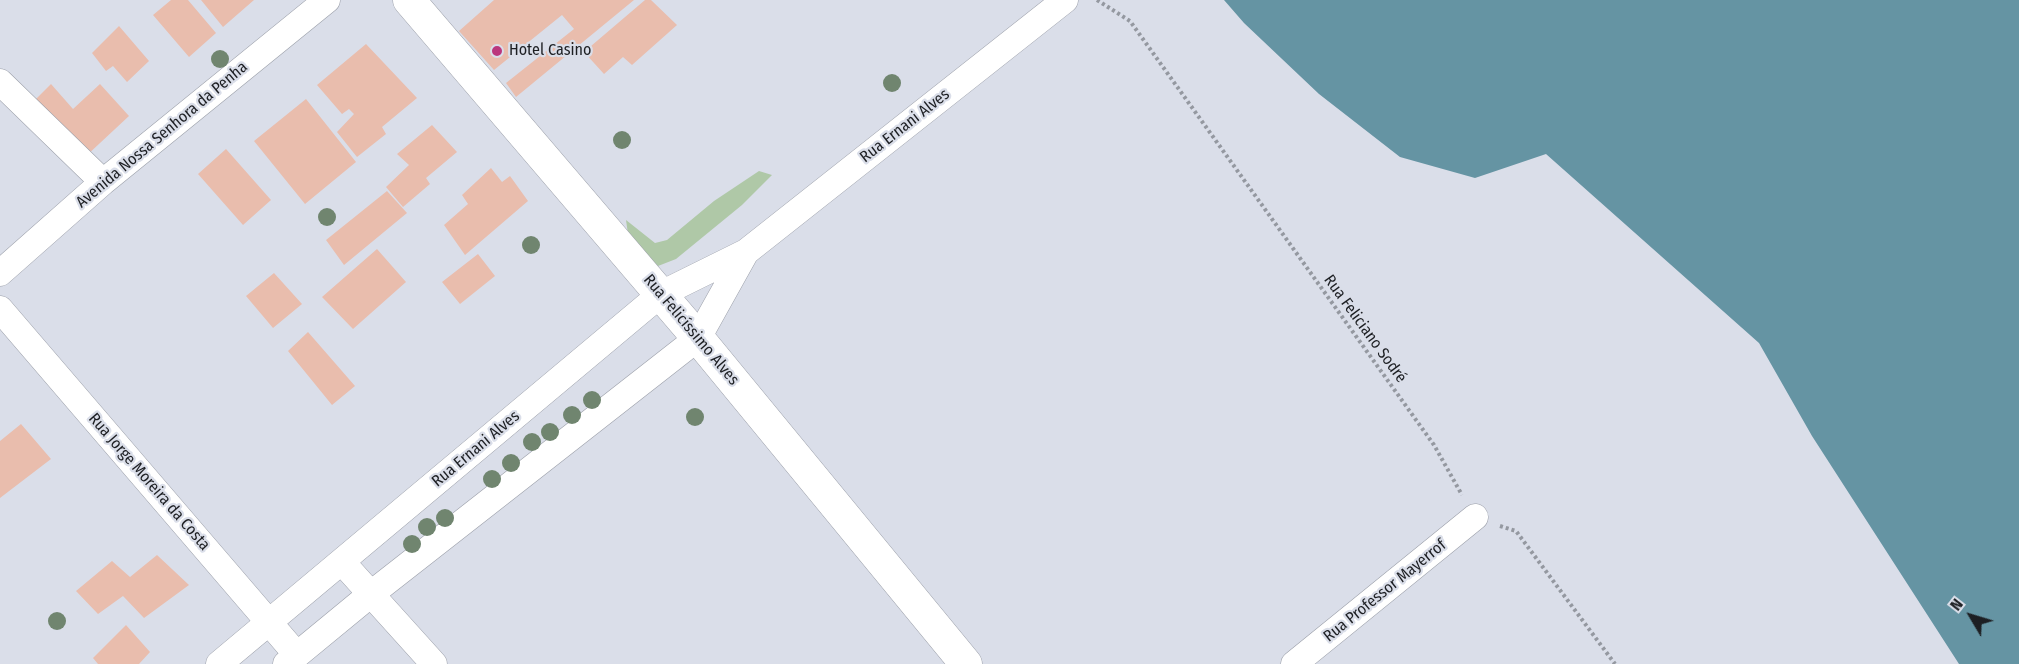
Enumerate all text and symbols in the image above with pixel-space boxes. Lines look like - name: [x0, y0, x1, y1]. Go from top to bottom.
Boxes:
- place label: Hotel Casino: [509, 41, 591, 61]
- marker: Hotel Casino: [490, 44, 504, 58]
- street label: Avenida Nossa Senhora da Penha: [72, 58, 252, 212]
- street label: Rua Ernani Alves: [856, 85, 954, 167]
- street label: Rua Felicíssimo Alves: [639, 271, 743, 389]
- street label: Rua Feliciano Sodré: [1319, 271, 1411, 387]
- street label: Rua Ernani Alves: [428, 407, 524, 491]
- street label: Rua Jorge Moreira da Costa: [84, 409, 214, 555]
- street label: Rua Professor Mayerrof: [1320, 536, 1450, 646]
- north arrow: [1941, 586, 2001, 646]
- text: N: [1946, 595, 1967, 614]

